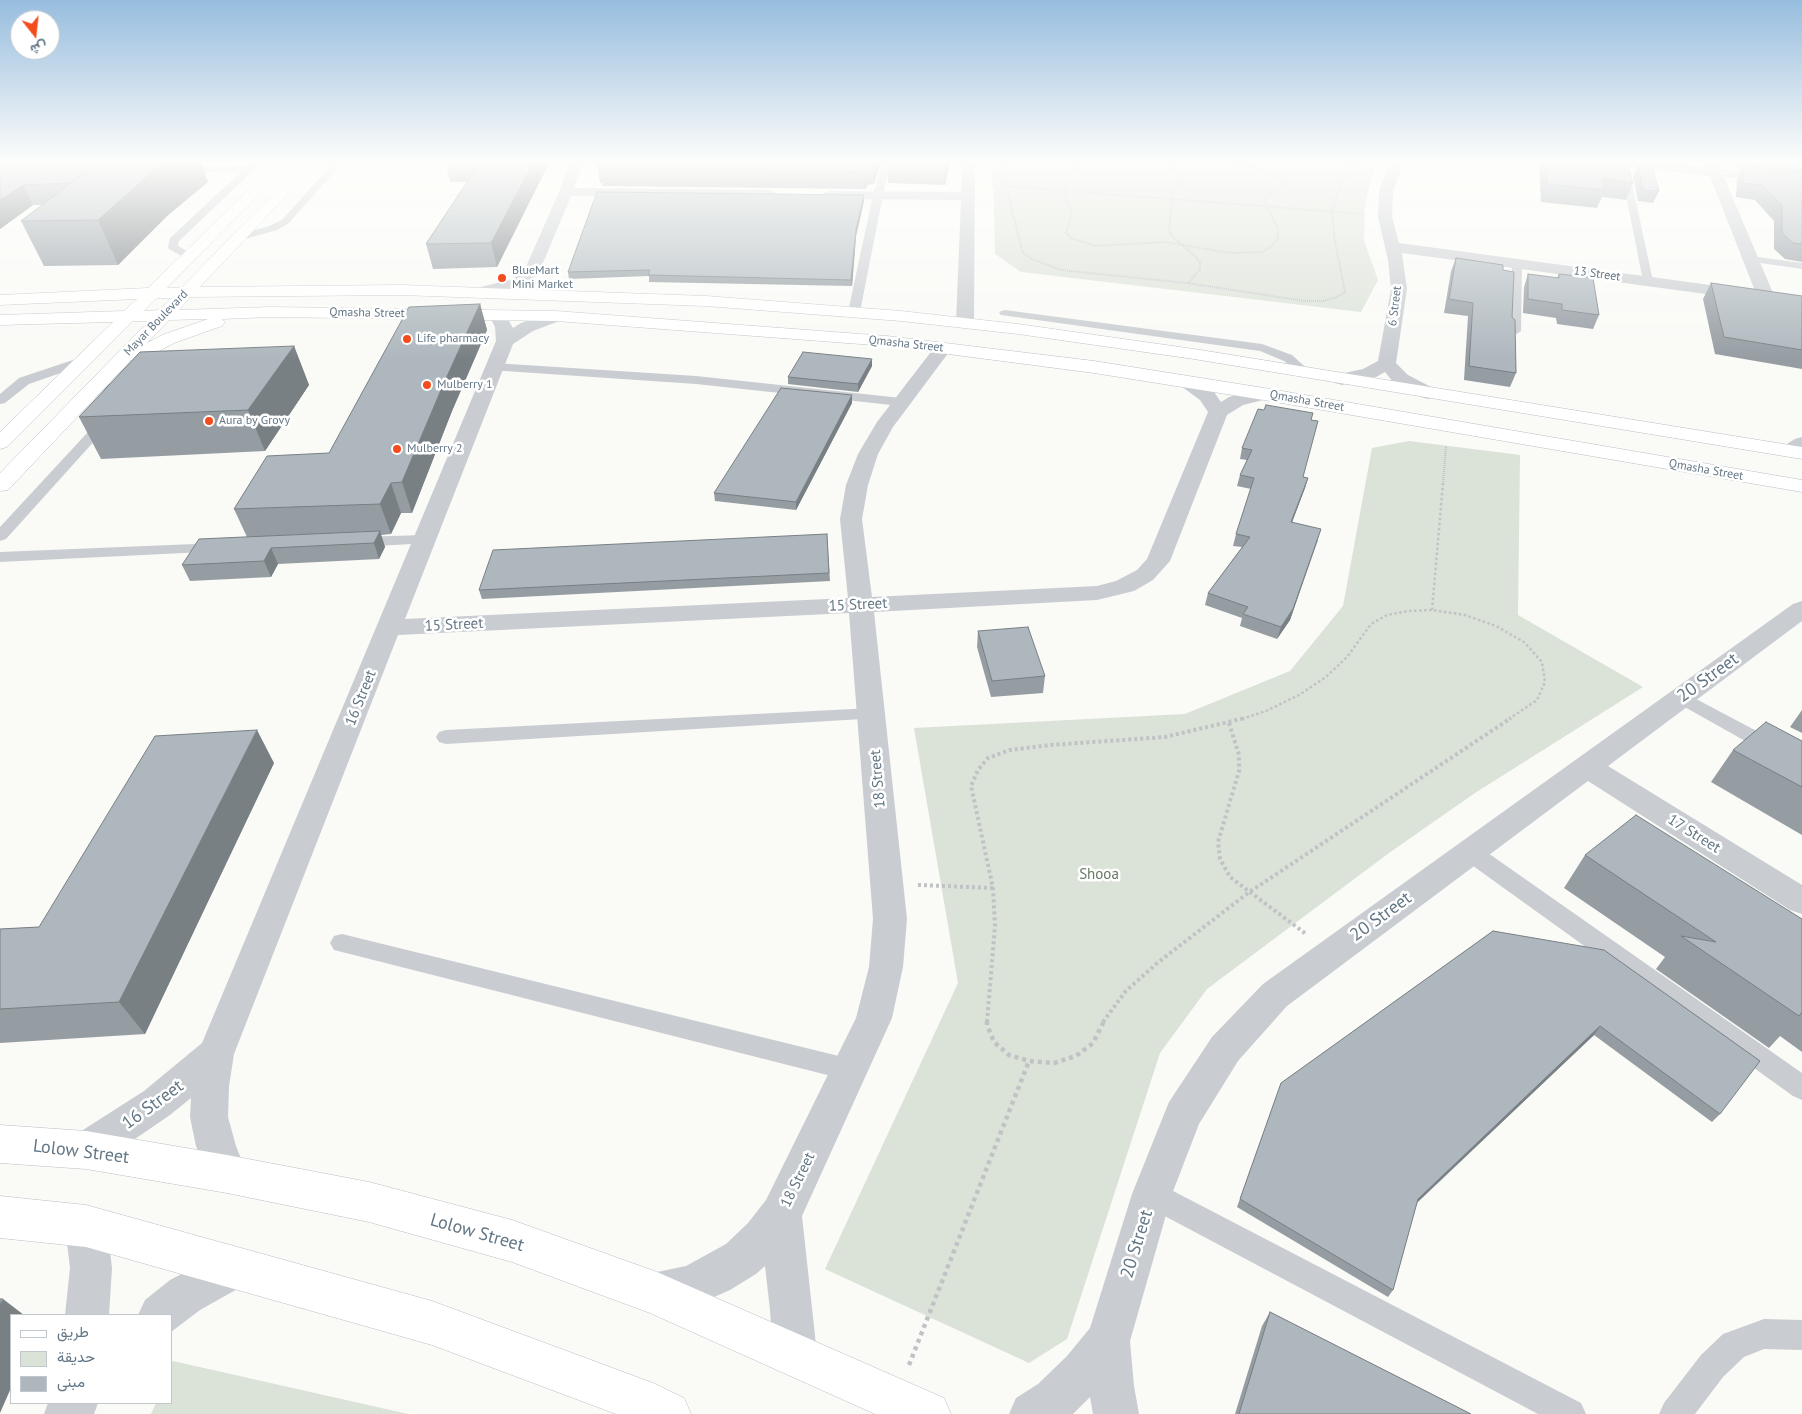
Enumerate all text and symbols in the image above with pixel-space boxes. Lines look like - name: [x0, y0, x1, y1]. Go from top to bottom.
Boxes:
- north arrow: [10, 10, 60, 60]
- text: ش: [28, 37, 49, 59]
- place label: BlueMart Mini Market: [512, 264, 573, 292]
- street label: 13 Street: [1573, 264, 1621, 284]
- marker: BlueMart Mini Market: [496, 272, 508, 284]
- street label: 6 Street: [1385, 285, 1405, 327]
- street label: Mayar Boulevard: [121, 287, 191, 359]
- street label: Qmasha Street: [329, 305, 405, 321]
- place label: Life pharmacy: [417, 332, 489, 346]
- marker: Life pharmacy: [401, 333, 413, 345]
- street label: Qmasha Street: [868, 333, 944, 355]
- place label: Mulberry 1: [437, 378, 493, 392]
- marker: Mulberry 1: [421, 379, 433, 391]
- street label: Qmasha Street: [1269, 387, 1345, 415]
- place label: Aura by Grovy: [219, 414, 290, 428]
- marker: Aura by Grovy: [203, 415, 215, 427]
- place label: Mulberry 2: [407, 442, 463, 456]
- marker: Mulberry 2: [391, 443, 403, 455]
- street label: Qmasha Street: [1668, 456, 1744, 484]
- street label: 15 Street: [828, 594, 888, 616]
- street label: 15 Street: [424, 614, 484, 636]
- street label: 20 Street: [1673, 649, 1743, 707]
- street label: 16 Street: [342, 667, 380, 729]
- street label: 18 Street: [866, 749, 890, 809]
- street label: 17 Street: [1664, 811, 1724, 857]
- park label: Shooa: [1079, 866, 1119, 884]
- street label: 20 Street: [1346, 888, 1416, 946]
- street label: 16 Street: [118, 1076, 188, 1134]
- street label: Lolow Street: [32, 1135, 130, 1169]
- street label: 18 Street: [777, 1150, 819, 1210]
- street label: 20 Street: [1116, 1207, 1158, 1281]
- street label: Lolow Street: [428, 1209, 526, 1257]
- legend: [10, 1314, 172, 1404]
- text: طريق: [57, 1322, 89, 1341]
- text: حديقة: [57, 1347, 95, 1366]
- text: مبنى: [57, 1372, 85, 1391]

